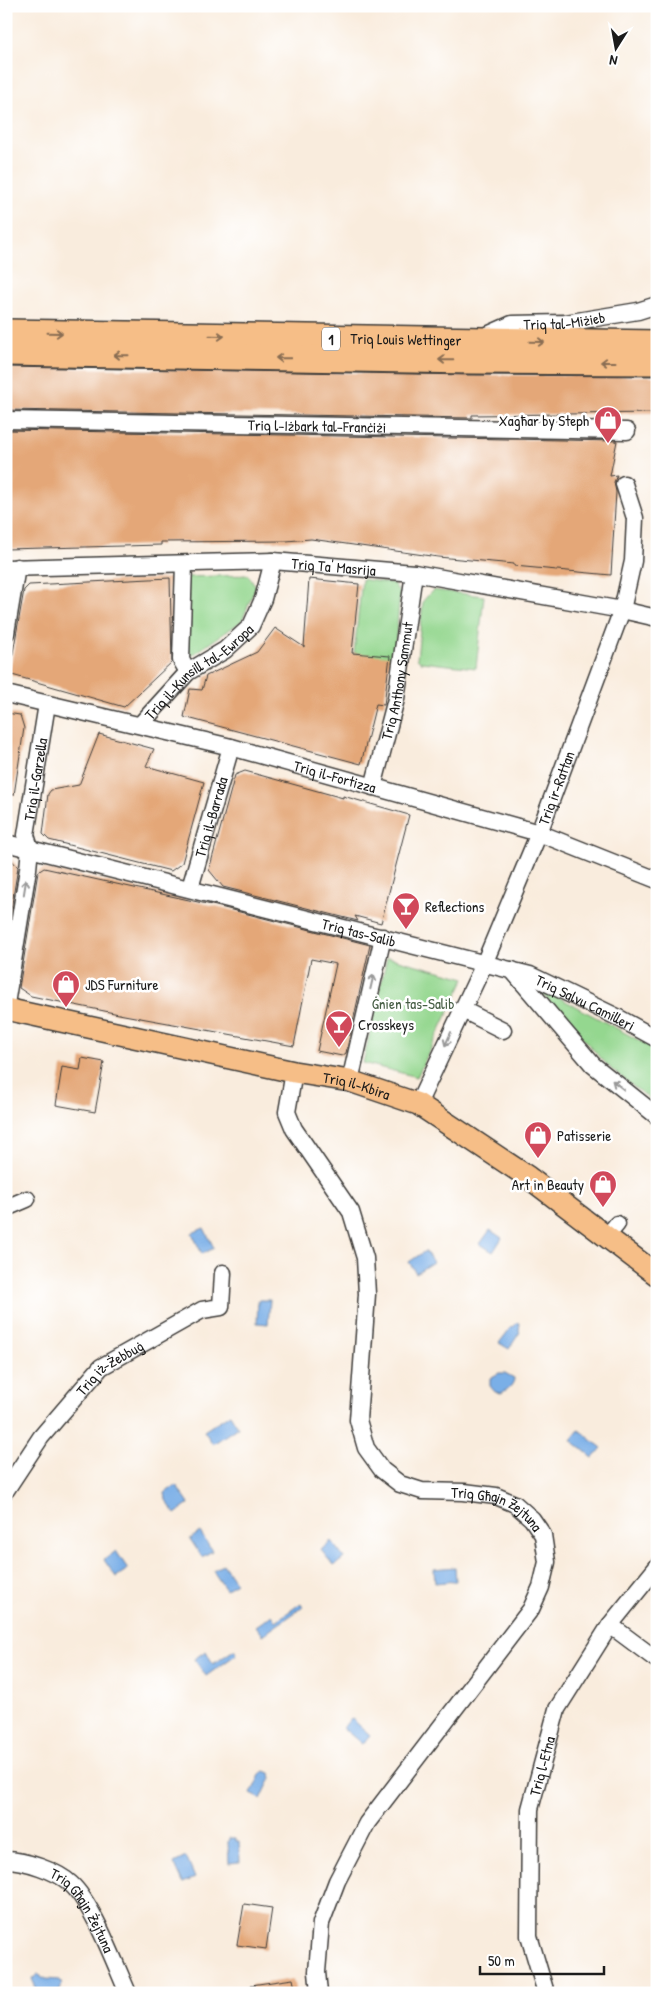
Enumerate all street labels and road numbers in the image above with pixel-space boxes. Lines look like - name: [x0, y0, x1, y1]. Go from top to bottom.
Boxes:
- street label: Triq tal-Miżieb: [523, 306, 607, 334]
- street label: Triq Louis Wettinger: [350, 327, 462, 350]
- road number: 1: [322, 328, 340, 350]
- street label: Triq l-Iżbark tal-Franċiżi: [248, 414, 386, 437]
- street label: Triq Ta' Masrija: [291, 552, 377, 580]
- street label: Triq il-Kunsill tal-Ewropa: [139, 619, 258, 724]
- street label: Triq Anthony Sammut: [375, 620, 417, 742]
- street label: Triq il-Garzella: [18, 736, 52, 822]
- street label: Triq ir-Rattan: [532, 748, 579, 828]
- street label: Triq il-Fortizza: [291, 754, 379, 798]
- street label: Triq il-Barrada: [189, 774, 232, 860]
- street label: Triq tas-Salib: [320, 912, 398, 951]
- street label: Triq Salvu Camilleri: [532, 969, 639, 1035]
- street label: Triq il-Kbira: [322, 1066, 393, 1104]
- street label: Triq iż-Żebbuġ: [71, 1335, 147, 1400]
- street label: Triq Għajn Żejtuna: [451, 1481, 548, 1536]
- street label: Triq l-Etna: [523, 1734, 560, 1798]
- street label: Triq Għajn Żejtuna: [47, 1862, 120, 1956]

